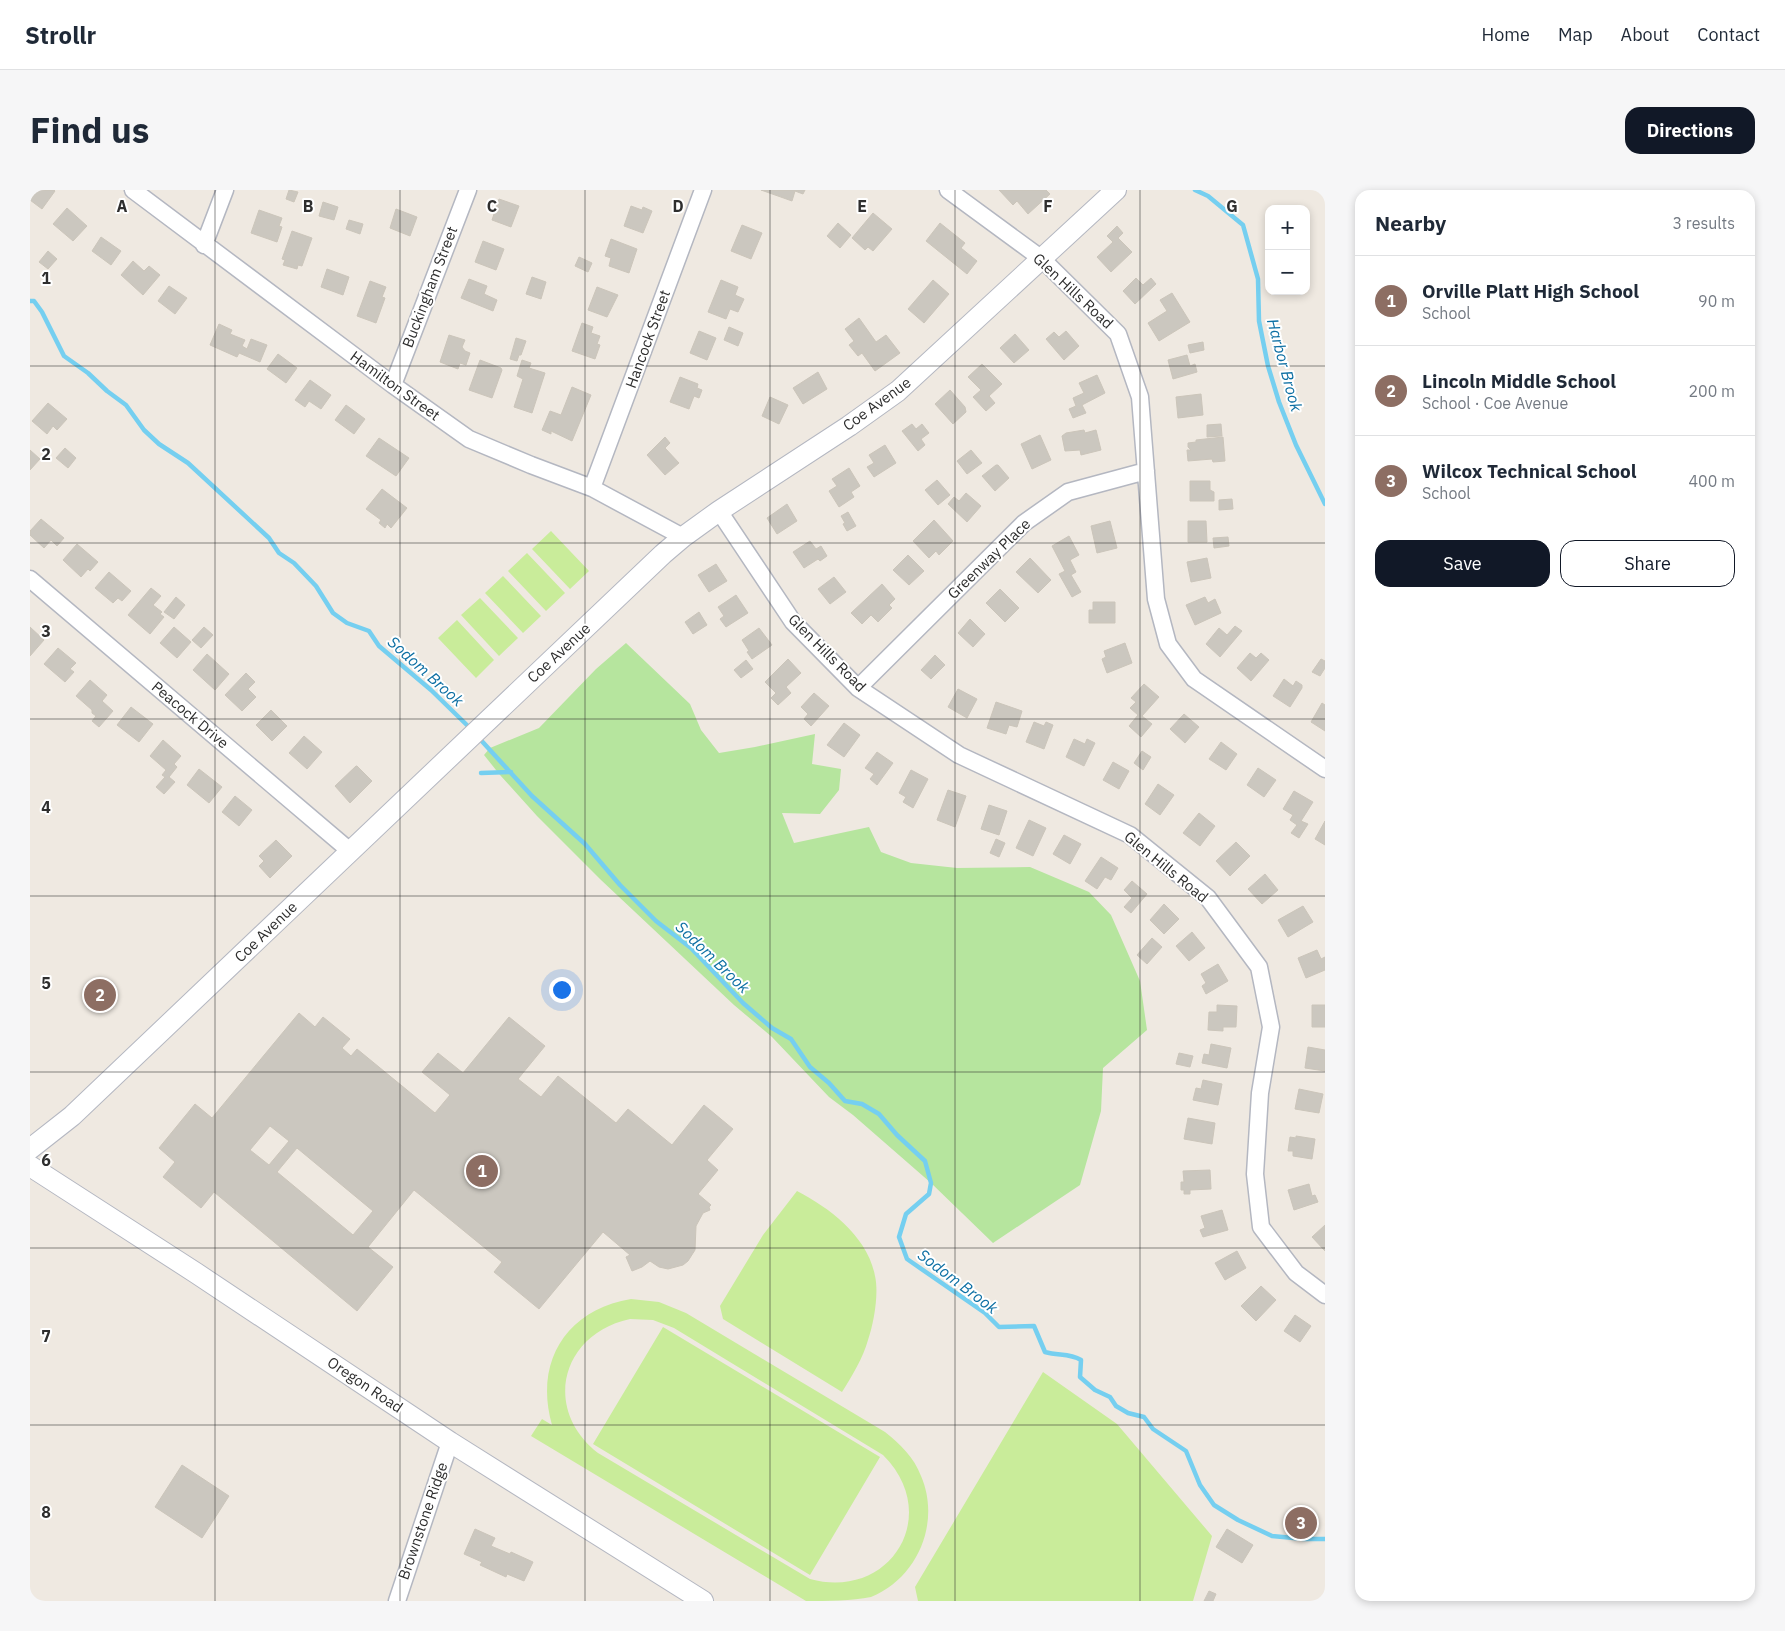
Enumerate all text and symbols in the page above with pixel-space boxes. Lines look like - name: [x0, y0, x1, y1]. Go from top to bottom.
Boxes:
- text: Strollr: [25, 19, 96, 51]
- text: Home: [1482, 23, 1530, 46]
- text: Map: [1558, 23, 1593, 46]
- text: About: [1621, 23, 1669, 46]
- text: Contact: [1697, 23, 1760, 46]
- text: Find us: [30, 107, 149, 153]
- button: Directions: [1625, 107, 1755, 154]
- text: A: [117, 196, 128, 216]
- text: B: [303, 196, 314, 216]
- text: C: [487, 196, 497, 216]
- text: D: [672, 196, 684, 216]
- text: E: [857, 196, 867, 216]
- text: F: [1043, 196, 1053, 216]
- text: G: [1226, 196, 1238, 216]
- map controls: [1265, 205, 1310, 295]
- button: +: [1265, 205, 1310, 250]
- text: Nearby: [1375, 209, 1446, 237]
- text: 3 results: [1672, 213, 1735, 233]
- street label: Buckingham Street: [398, 224, 461, 350]
- street label: Glen Hills Road: [1029, 249, 1117, 333]
- button: −: [1265, 250, 1310, 295]
- text: 1: [41, 268, 51, 288]
- text: Orville Platt High School: [1422, 279, 1639, 303]
- street label: Hancock Street: [621, 287, 674, 391]
- text: 1: [1386, 291, 1396, 311]
- text: 90 m: [1698, 291, 1735, 311]
- text: School: [1422, 303, 1471, 323]
- water label: Harbor Brook: [1263, 316, 1307, 414]
- street label: Hamilton Street: [347, 347, 444, 425]
- text: Lincoln Middle School: [1422, 369, 1616, 393]
- street label: Coe Avenue: [839, 373, 914, 435]
- text: 2: [1386, 381, 1396, 401]
- text: 200 m: [1688, 381, 1735, 401]
- text: School · Coe Avenue: [1422, 393, 1568, 413]
- text: 2: [41, 444, 51, 464]
- text: Wilcox Technical School: [1422, 459, 1636, 483]
- text: 3: [1386, 471, 1396, 491]
- text: 400 m: [1688, 471, 1735, 491]
- text: School: [1422, 483, 1471, 503]
- street label: Greenway Place: [943, 514, 1034, 603]
- button: Save: [1375, 540, 1550, 587]
- button: Share: [1560, 540, 1735, 587]
- street label: Glen Hills Road: [784, 610, 870, 696]
- street label: Coe Avenue: [523, 619, 594, 687]
- text: 3: [41, 621, 51, 641]
- water label: Sodom Brook: [384, 632, 469, 711]
- street label: Peacock Drive: [148, 677, 233, 752]
- text: 4: [41, 797, 51, 817]
- street label: Glen Hills Road: [1120, 827, 1212, 906]
- street label: Coe Avenue: [230, 897, 301, 966]
- water label: Sodom Brook: [672, 917, 755, 998]
- text: 5: [41, 973, 51, 993]
- pin: 2: [84, 976, 116, 1014]
- your location: [549, 977, 575, 1003]
- text: 6: [41, 1150, 51, 1170]
- pin: 1: [466, 1152, 498, 1190]
- water label: Sodom Brook: [914, 1244, 1003, 1318]
- text: 7: [41, 1326, 51, 1346]
- street label: Oregon Road: [324, 1352, 407, 1417]
- street label: Brownstone Ridge: [394, 1460, 452, 1582]
- text: 8: [41, 1502, 51, 1522]
- pin: 3: [1285, 1504, 1317, 1542]

